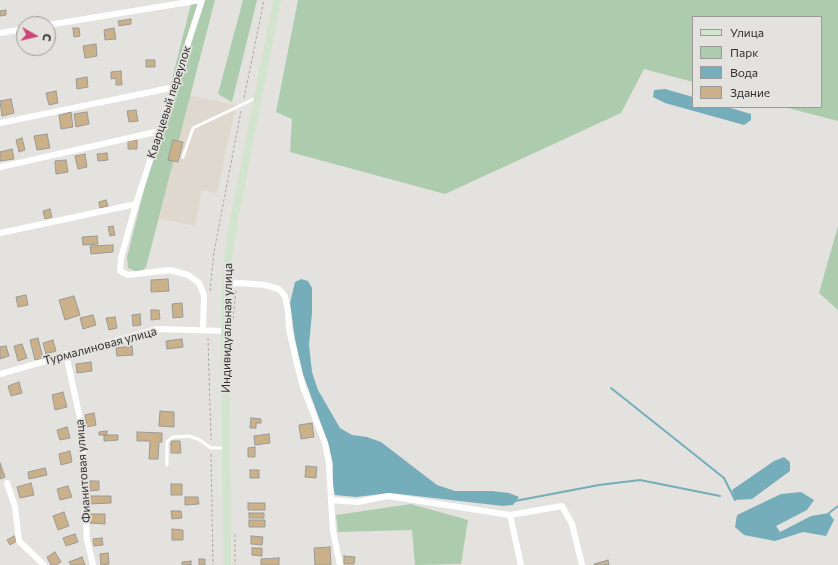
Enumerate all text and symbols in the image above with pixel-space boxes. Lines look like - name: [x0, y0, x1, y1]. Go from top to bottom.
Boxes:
- north arrow: [16, 16, 56, 56]
- legend: [692, 16, 822, 108]
- text: Улица: [730, 25, 764, 39]
- text: С: [40, 33, 54, 42]
- street label: Кварцевый переулок: [144, 44, 194, 160]
- text: Парк: [730, 45, 759, 59]
- text: Вода: [730, 65, 758, 79]
- text: Здание: [730, 85, 770, 99]
- street label: Индивидуальная улица: [219, 263, 235, 393]
- street label: Турмалиновая улица: [42, 324, 158, 368]
- street label: Фианитовая улица: [72, 419, 94, 523]

